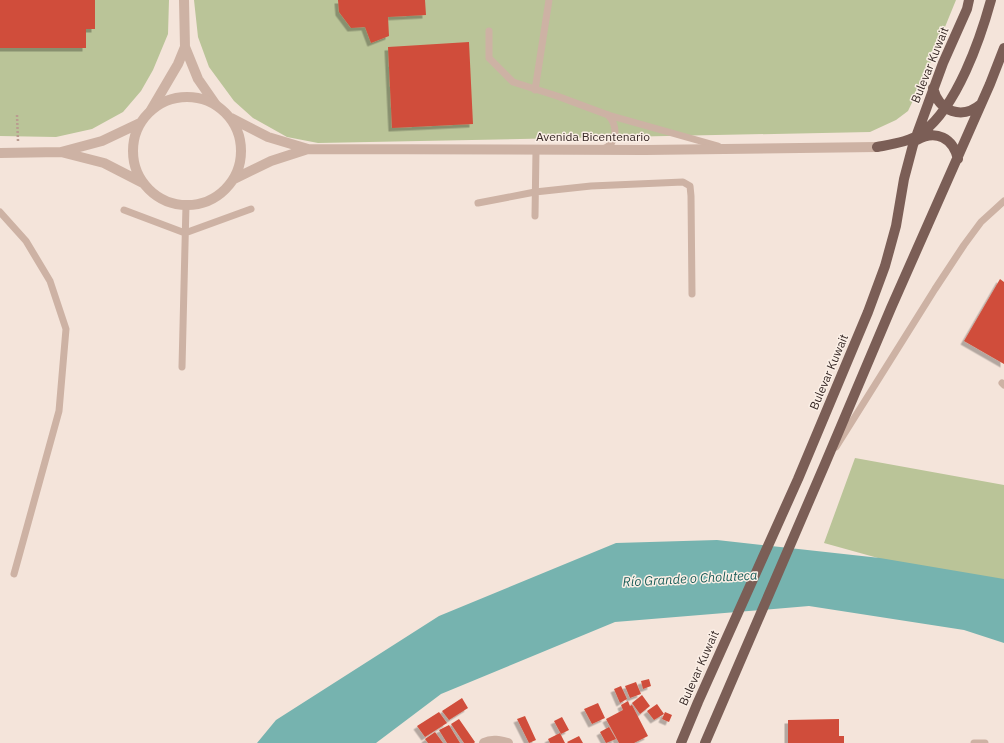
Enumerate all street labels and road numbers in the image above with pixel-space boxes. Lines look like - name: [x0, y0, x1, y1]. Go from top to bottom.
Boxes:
- street label: Bulevar Kuwait: [907, 25, 952, 105]
- street label: Avenida Bicentenario: [536, 129, 650, 144]
- street label: Bulevar Kuwait: [806, 332, 851, 412]
- street label: Bulevar Kuwait: [675, 628, 722, 708]

